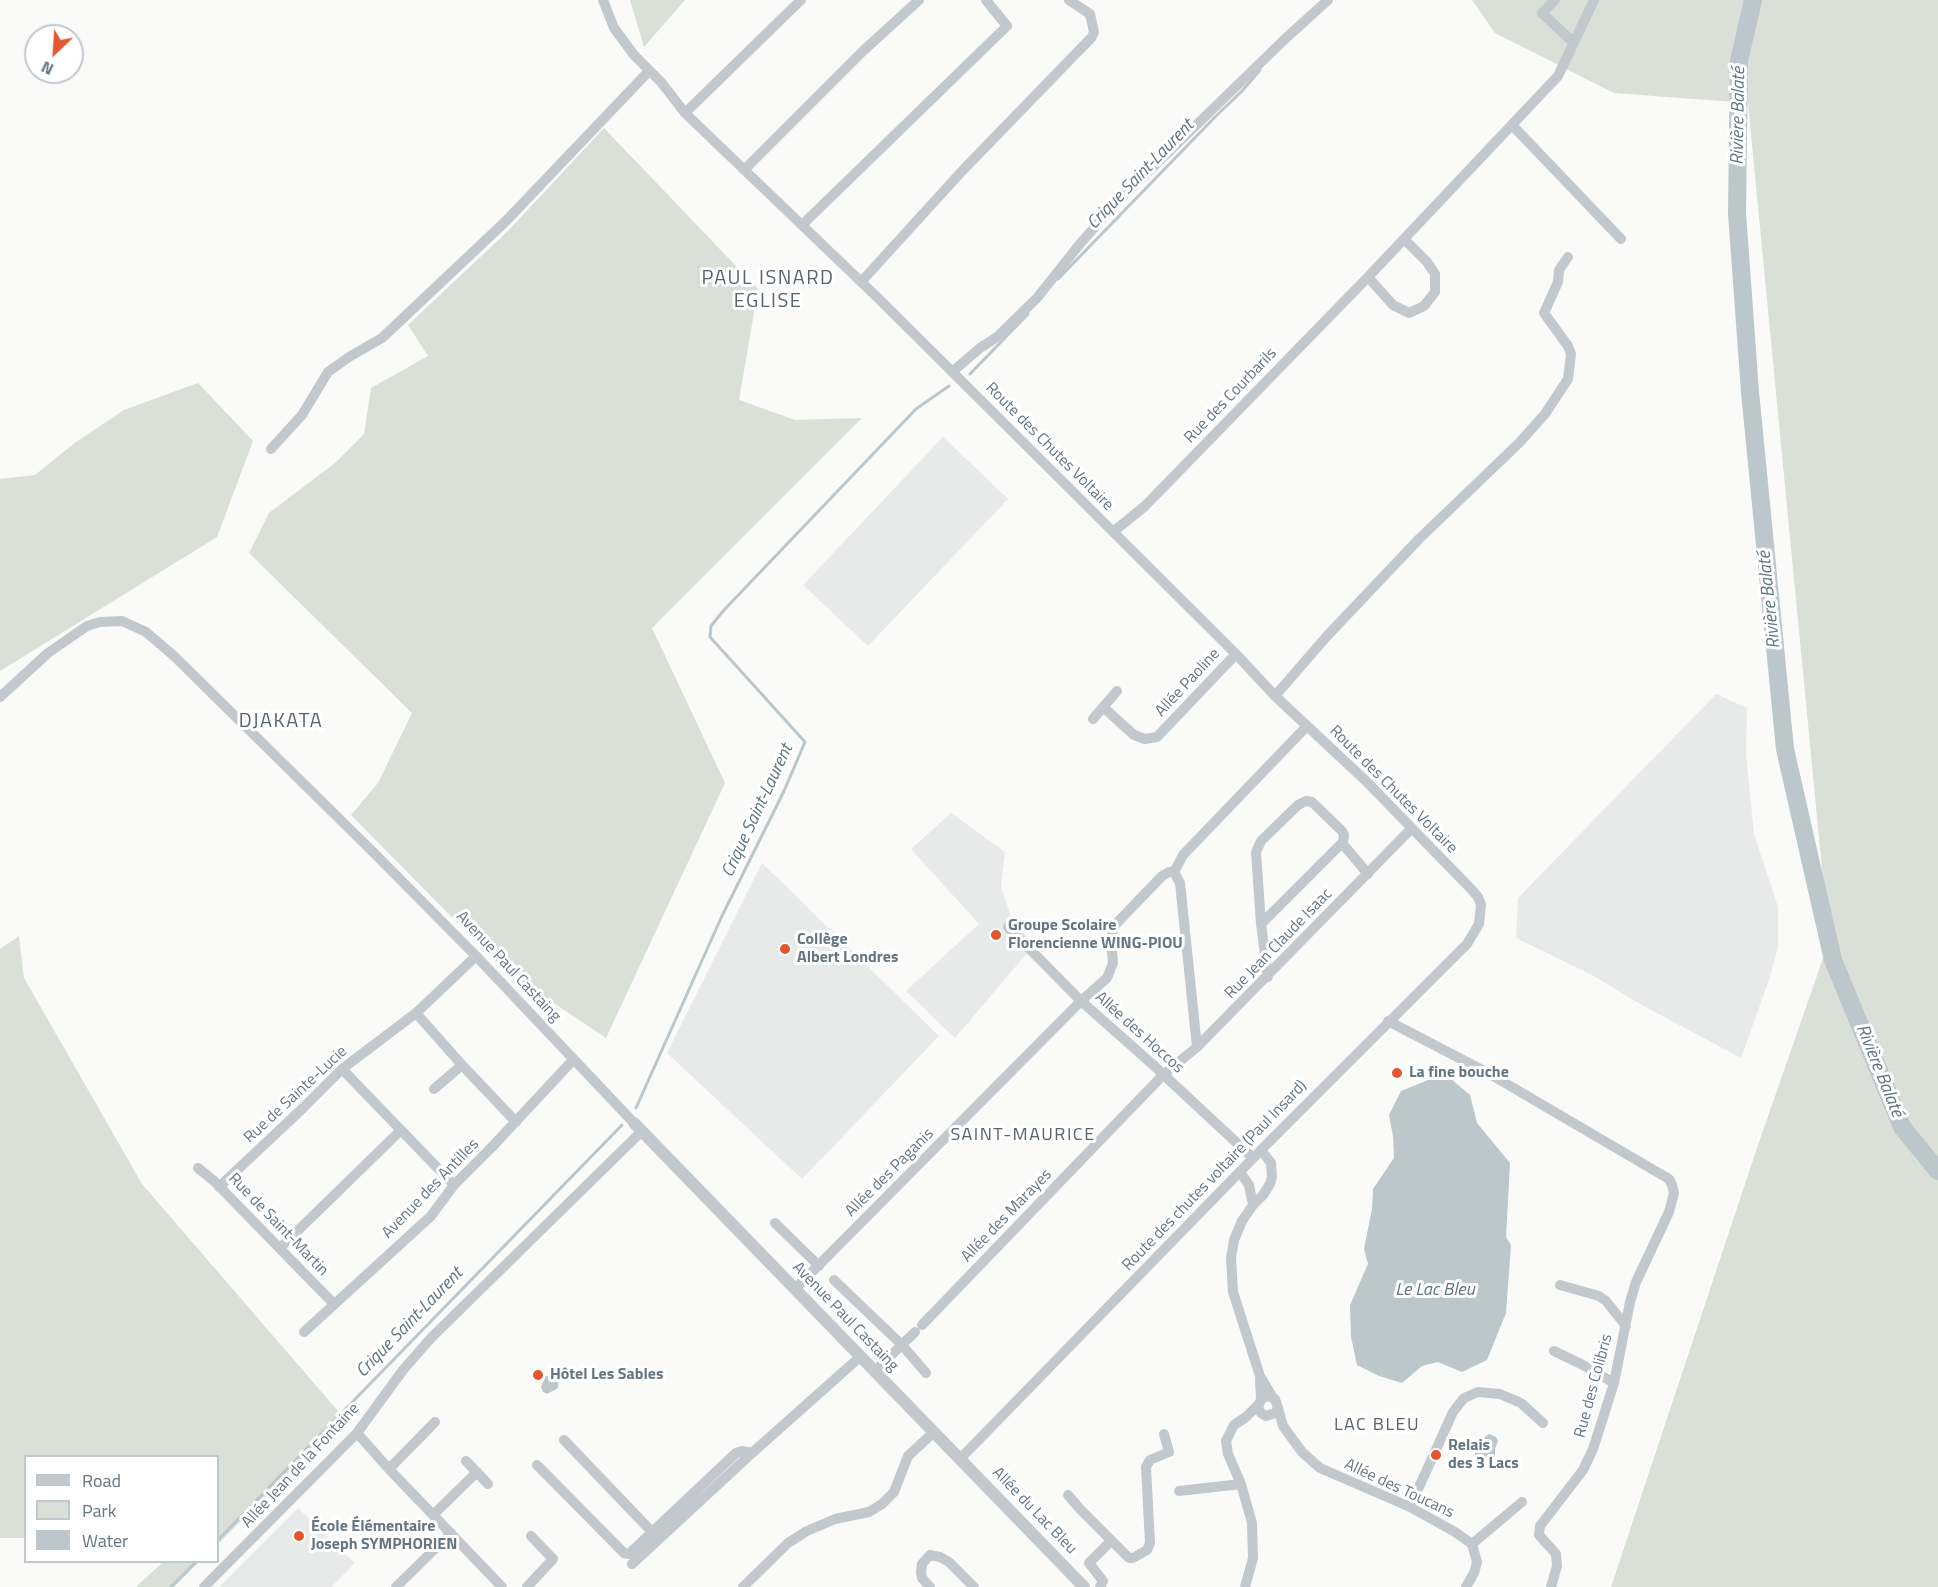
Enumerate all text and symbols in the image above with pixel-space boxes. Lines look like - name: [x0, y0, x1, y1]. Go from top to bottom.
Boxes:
- north arrow: [24, 24, 84, 84]
- text: N: [37, 55, 57, 82]
- water label: Rivière Balaté: [1727, 67, 1751, 165]
- water label: Crique Saint-Laurent: [1083, 116, 1199, 234]
- district label: PAUL ISNARD EGLISE: [702, 267, 834, 314]
- street label: Rue des Courbarils: [1181, 344, 1281, 448]
- street label: Route des Chutes Voltaire: [981, 379, 1117, 515]
- water label: Rivière Balaté: [1754, 550, 1786, 650]
- street label: Allée Paoline: [1152, 645, 1224, 721]
- district label: DJAKATA: [239, 710, 323, 734]
- street label: Route des Chutes Voltaire: [1325, 722, 1461, 858]
- water label: Crique Saint-Laurent: [718, 741, 798, 881]
- street label: Rue Jean Claude Isaac: [1221, 885, 1337, 1003]
- street label: Avenue Paul Castaing: [452, 907, 564, 1027]
- place label: Groupe Scolaire Florencienne WING-PIOU: [1008, 916, 1183, 954]
- marker: Groupe Scolaire Florencienne WING-PIOU: [989, 928, 1003, 942]
- place label: Collège Albert Londres: [797, 930, 898, 968]
- marker: Collège Albert Londres: [778, 942, 792, 956]
- street label: Allée des Hoccos: [1091, 988, 1187, 1078]
- water label: Rivière Balaté: [1851, 1021, 1907, 1121]
- street label: Rue de Sainte-Lucie: [240, 1042, 352, 1148]
- place label: La fine bouche: [1409, 1063, 1509, 1083]
- marker: La fine bouche: [1390, 1066, 1404, 1080]
- street label: Route des chutes voltaire (Paul Insard): [1119, 1077, 1311, 1275]
- street label: Allée des Paganis: [842, 1125, 938, 1221]
- district label: SAINT-MAURICE: [950, 1125, 1096, 1147]
- street label: Avenue des Antilles: [379, 1135, 483, 1243]
- street label: Allée des Marayes: [958, 1165, 1056, 1267]
- street label: Rue de Saint-Martin: [224, 1170, 332, 1280]
- street label: Avenue Paul Castaing: [788, 1258, 902, 1376]
- water label: Crique Saint-Laurent: [352, 1264, 468, 1382]
- water label: Le Lac Bleu: [1395, 1280, 1475, 1302]
- street label: Rue des Colibris: [1571, 1332, 1617, 1440]
- place label: Hôtel Les Sables: [550, 1365, 663, 1385]
- marker: Hôtel Les Sables: [531, 1368, 545, 1382]
- street label: Allée Jean de la Fontaine: [238, 1400, 364, 1532]
- district label: LAC BLEU: [1334, 1415, 1420, 1437]
- place label: Relais des 3 Lacs: [1448, 1436, 1519, 1474]
- marker: Relais des 3 Lacs: [1429, 1448, 1443, 1462]
- legend: [24, 1455, 219, 1563]
- street label: Allée des Toucans: [1341, 1455, 1457, 1523]
- street label: Allée du Lac Bleu: [988, 1464, 1080, 1558]
- text: Road: [82, 1467, 121, 1494]
- text: Park: [82, 1497, 116, 1524]
- place label: École Élémentaire Joseph SYMPHORIEN: [311, 1517, 457, 1555]
- text: Water: [82, 1527, 128, 1554]
- marker: École Élémentaire Joseph SYMPHORIEN: [292, 1529, 306, 1543]

